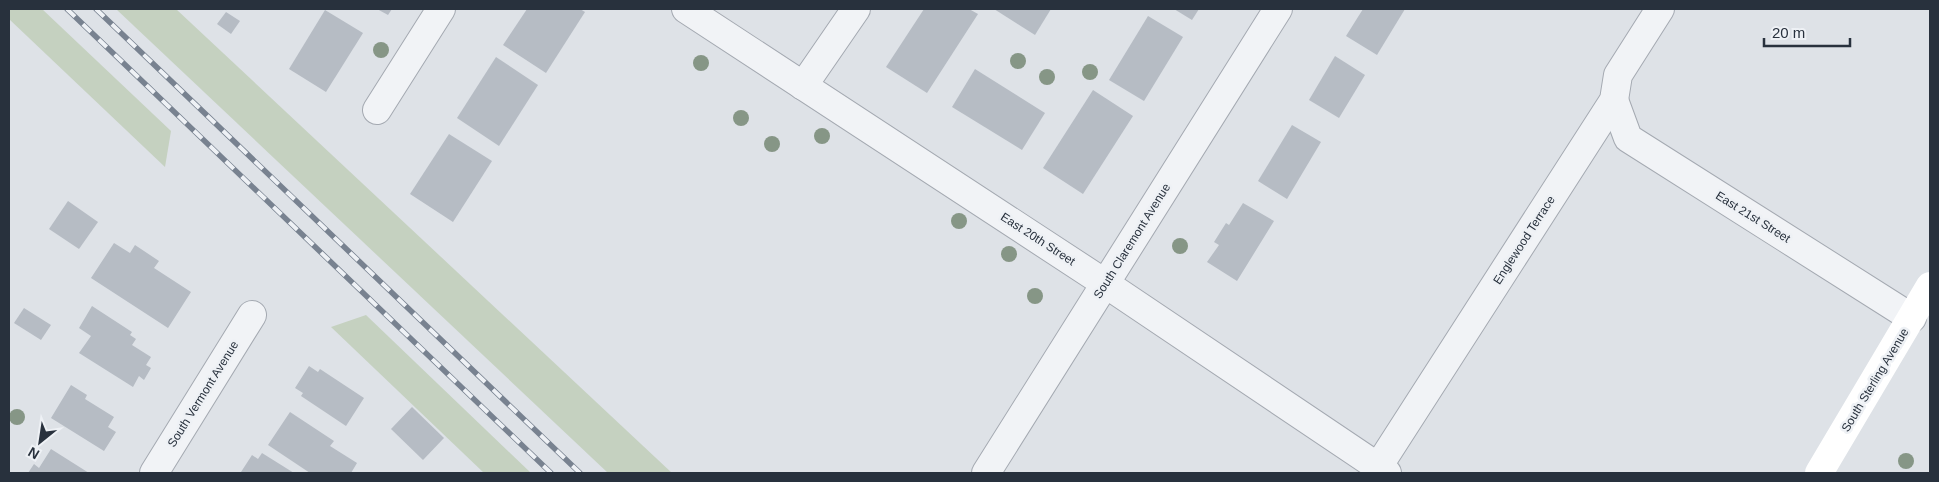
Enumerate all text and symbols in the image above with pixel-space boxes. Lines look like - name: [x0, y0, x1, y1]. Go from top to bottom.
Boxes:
- scale bar: [1764, 15, 1850, 47]
- text: 20 m: [1772, 24, 1805, 41]
- street label: South Claremont Avenue: [1091, 181, 1173, 301]
- street label: East 21st Street: [1713, 188, 1793, 246]
- street label: Englewood Terrace: [1490, 193, 1558, 287]
- street label: East 20th Street: [998, 210, 1078, 269]
- street label: South Sterling Avenue: [1838, 325, 1912, 434]
- street label: South Vermont Avenue: [165, 338, 242, 450]
- north arrow: [15, 417, 65, 467]
- text: N: [25, 444, 42, 463]

